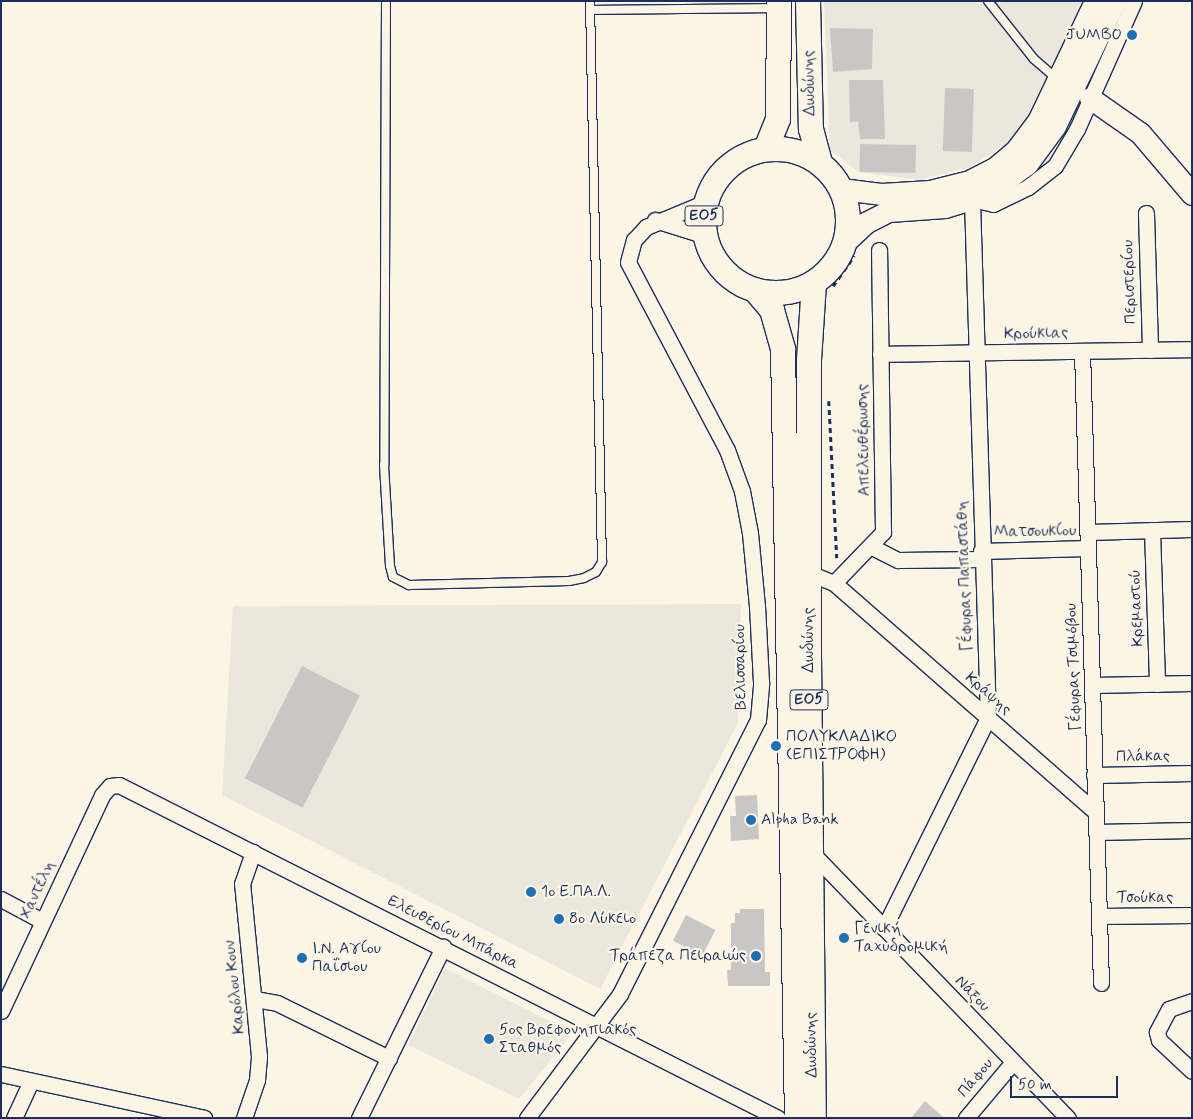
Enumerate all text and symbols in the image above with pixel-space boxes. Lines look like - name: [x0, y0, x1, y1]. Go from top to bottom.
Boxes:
- place label: JUMBO: [1066, 25, 1122, 45]
- marker: JUMBO: [1126, 29, 1138, 41]
- street label: Δωδώνης: [800, 50, 820, 116]
- road number: ΕΟ5: [684, 204, 724, 228]
- street label: Περιστερίου: [1119, 239, 1141, 325]
- street label: Κρούκιας: [1004, 324, 1068, 344]
- street label: Απελευθέρωσης: [853, 384, 875, 496]
- street label: Γέφυρας Παπαστάθη: [953, 500, 977, 652]
- street label: Ματσουκίου: [994, 522, 1076, 542]
- street label: Κρεμαστού: [1126, 569, 1148, 647]
- street label: Γέφυρας Τσιμόβου: [1062, 603, 1086, 731]
- street label: Δωδώνης: [799, 607, 819, 673]
- street label: Βελισσαρίου: [731, 624, 751, 710]
- street label: Κράψης: [961, 669, 1015, 719]
- road number: ΕΟ5: [789, 688, 829, 712]
- place label: ΠΟΛΥΚΛΑΔΙΚΟ (ΕΠΙΣΤΡΟΦΗ): [786, 727, 897, 765]
- marker: ΠΟΛΥΚΛΑΔΙΚΟ (ΕΠΙΣΤΡΟΦΗ): [770, 740, 782, 752]
- street label: Πλάκας: [1116, 747, 1170, 767]
- place label: Alpha Bank: [761, 810, 837, 830]
- marker: Alpha Bank: [745, 814, 757, 826]
- street label: Χαντέλη: [16, 858, 60, 922]
- place label: 1ο Ε.ΠΑ.Λ.: [541, 882, 611, 902]
- marker: 1ο Ε.ΠΑ.Λ.: [525, 886, 537, 898]
- street label: Τσούκας: [1117, 888, 1173, 908]
- street label: Ελευθερίου Μπάρκα: [384, 892, 522, 974]
- place label: 8ο Λύκειο: [569, 909, 636, 929]
- marker: 8ο Λύκειο: [553, 913, 565, 925]
- place label: Γενική Ταχυδρομική: [854, 919, 948, 957]
- marker: Γενική Ταχυδρομική: [838, 932, 850, 944]
- street label: Καρόλου Κουν: [221, 939, 249, 1035]
- place label: Ι.Ν. Αγίου Παΐσιου: [312, 939, 381, 977]
- place label: Τράπεζα Πειραιώς: [610, 946, 746, 966]
- marker: Τράπεζα Πειραιώς: [750, 950, 762, 962]
- marker: Ι.Ν. Αγίου Παΐσιου: [296, 952, 308, 964]
- street label: Νάξου: [950, 972, 994, 1016]
- street label: Δωδώνης: [802, 1012, 822, 1078]
- place label: 5ος Βρεφονηπιακός Σταθμός: [499, 1020, 636, 1058]
- marker: 5ος Βρεφονηπιακός Σταθμός: [483, 1033, 495, 1045]
- street label: Πάφου: [954, 1055, 998, 1101]
- scale bar: [1013, 1066, 1120, 1098]
- text: 50 m: [1018, 1075, 1052, 1095]

